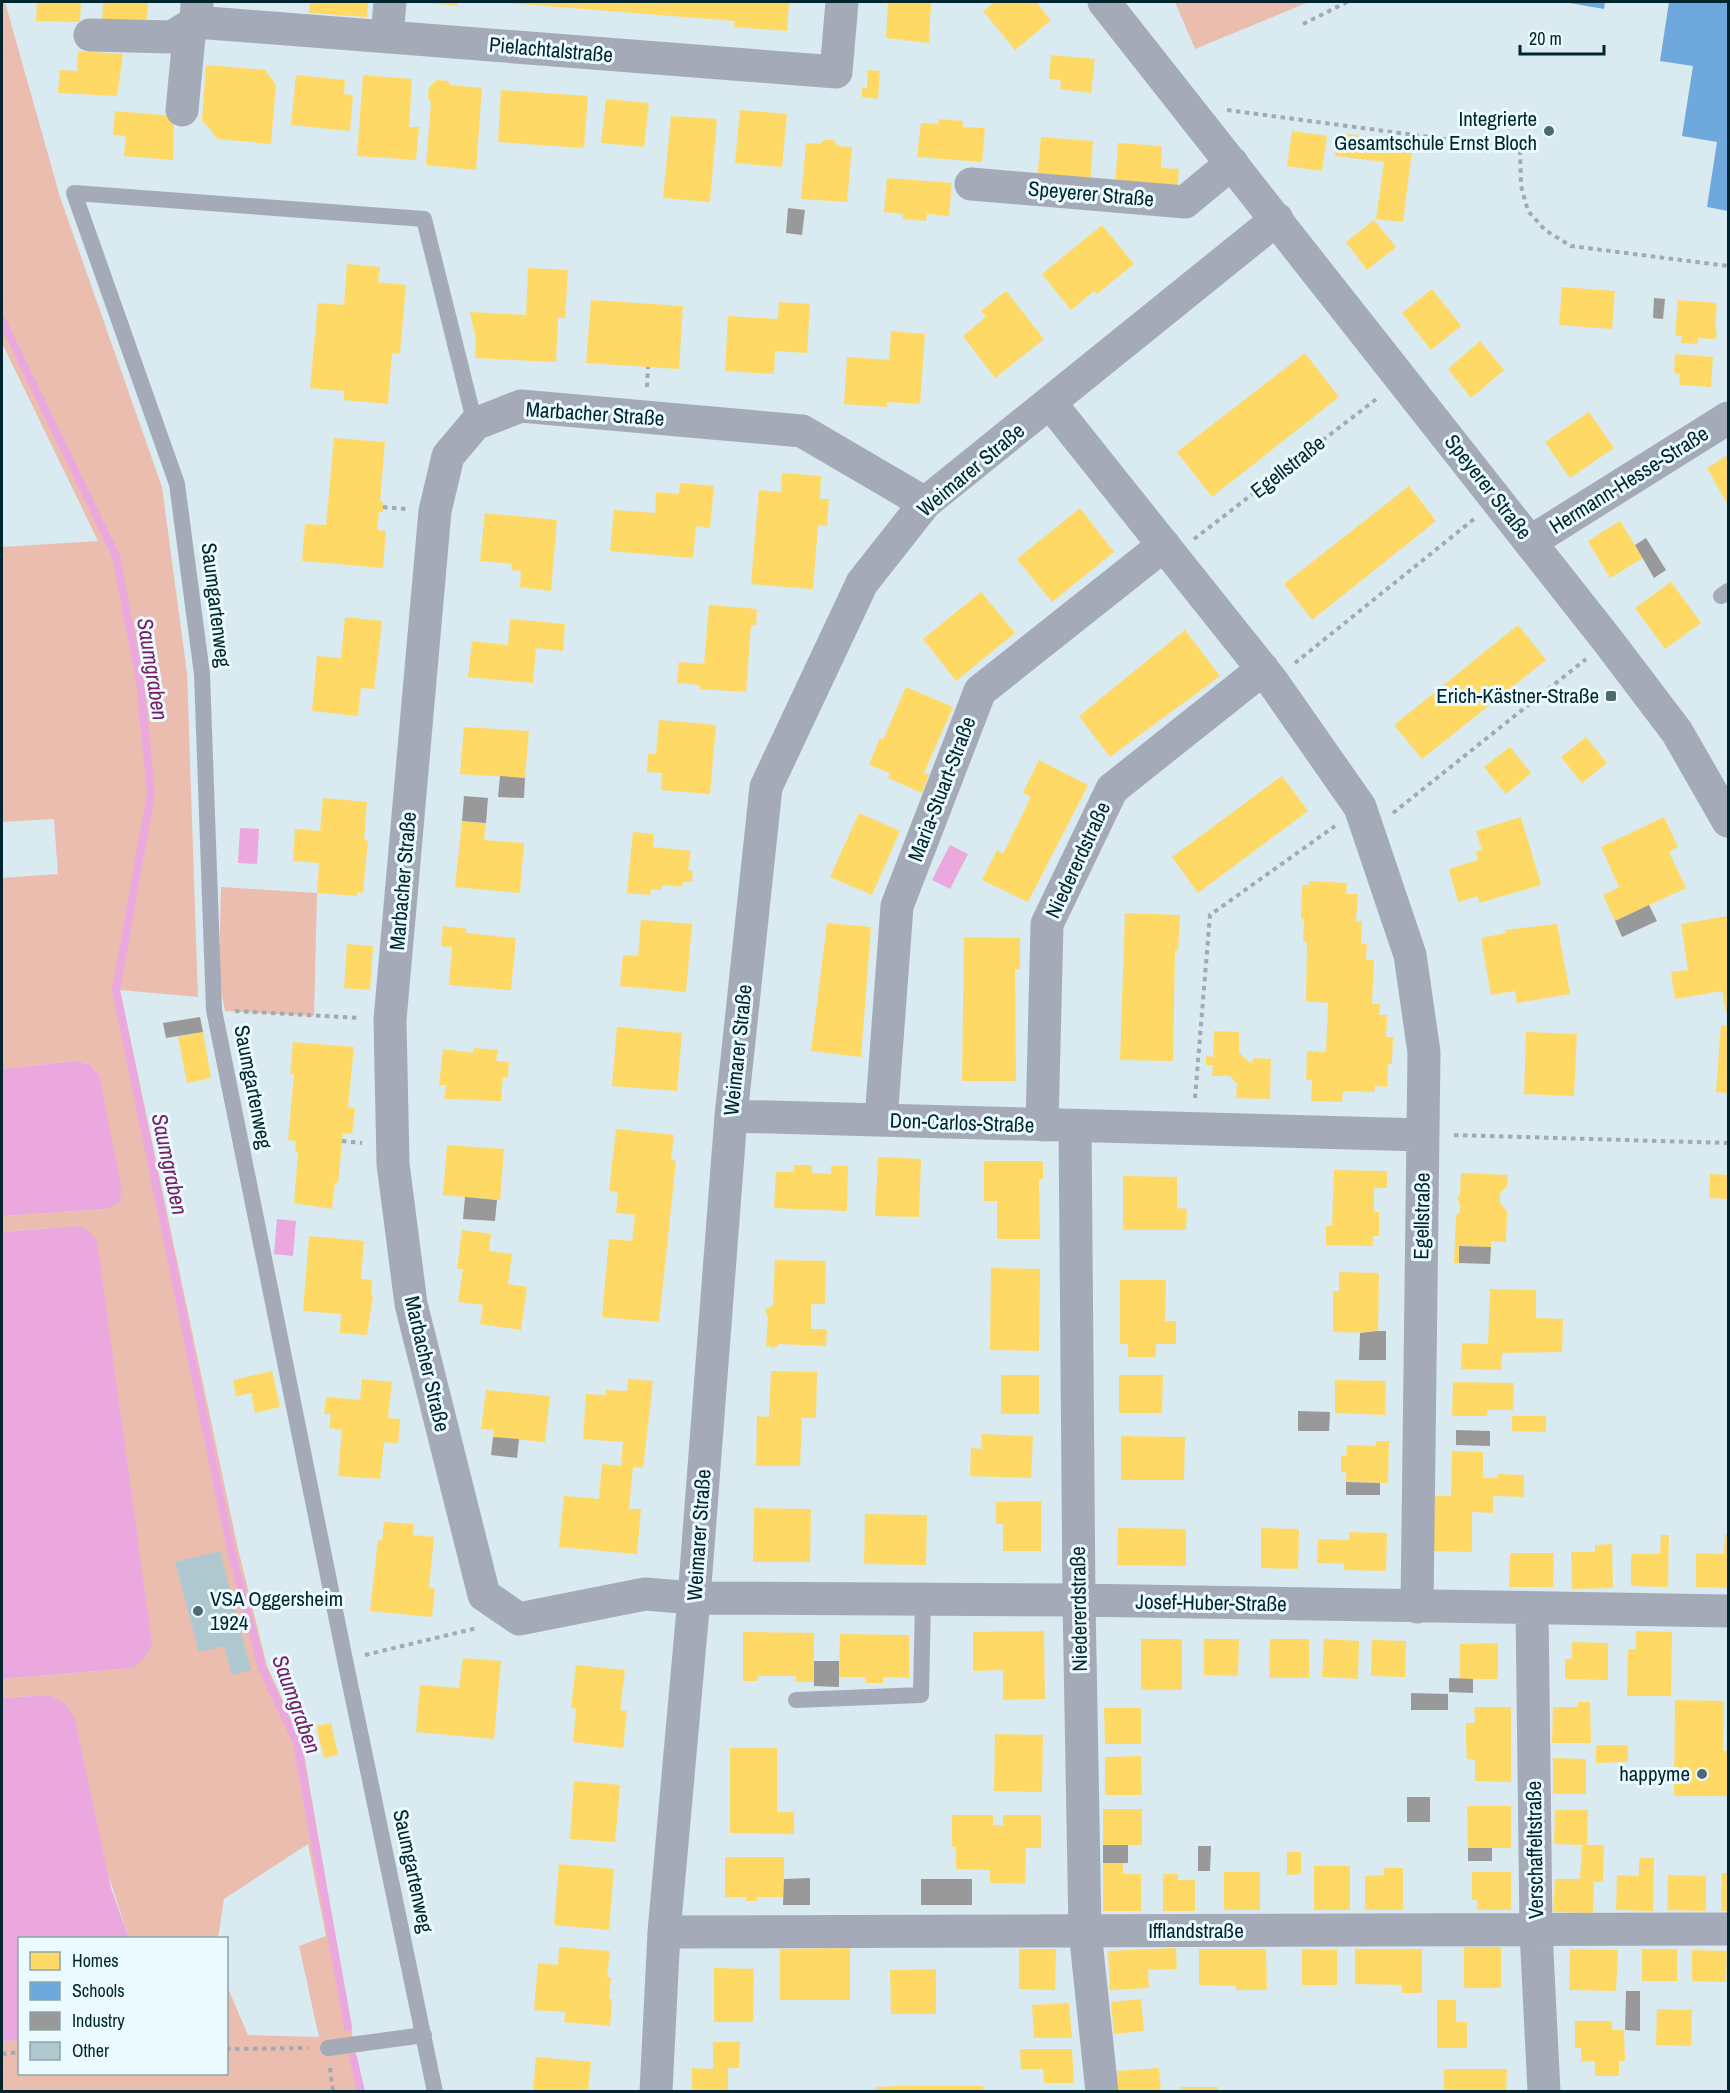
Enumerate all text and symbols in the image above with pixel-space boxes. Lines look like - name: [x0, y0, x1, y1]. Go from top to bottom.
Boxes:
- scale bar: [1520, 18, 1604, 56]
- text: 20 m: [1529, 26, 1562, 51]
- street label: Pielachtalstraße: [488, 30, 614, 69]
- place label: Integrierte Gesamtschule Ernst Bloch: [1334, 104, 1537, 157]
- marker: Integrierte Gesamtschule Ernst Bloch: [1542, 124, 1556, 138]
- street label: Speyerer Straße: [1027, 174, 1155, 213]
- street label: Marbacher Straße: [525, 394, 665, 433]
- street label: Weimarer Straße: [911, 416, 1030, 523]
- street label: Hermann-Hesse-Straße: [1544, 419, 1714, 540]
- street label: Egellstraße: [1244, 428, 1331, 505]
- street label: Speyerer Straße: [1438, 428, 1539, 545]
- street label: Saumgartenweg: [194, 541, 239, 669]
- water label: Saumgraben: [130, 616, 176, 722]
- place label: Erich-Kästner-Straße: [1436, 681, 1599, 710]
- marker: Erich-Kästner-Straße: [1604, 689, 1618, 703]
- street label: Maria-Stuart-Straße: [901, 712, 983, 865]
- street label: Niedererdstraße: [1038, 797, 1117, 923]
- street label: Marbacher Straße: [382, 811, 423, 951]
- street label: Weimarer Straße: [716, 983, 759, 1117]
- street label: Saumgartenweg: [227, 1023, 280, 1152]
- street label: Don-Carlos-Straße: [889, 1105, 1035, 1140]
- water label: Saumgraben: [145, 1110, 195, 1218]
- street label: Egellstraße: [1406, 1172, 1437, 1260]
- street label: Marbacher Straße: [398, 1293, 457, 1435]
- street label: Weimarer Straße: [679, 1468, 718, 1602]
- street label: Niedererdstraße: [1063, 1546, 1094, 1672]
- place label: VSA Oggersheim 1924: [210, 1584, 343, 1637]
- street label: Josef-Huber-Straße: [1135, 1587, 1287, 1618]
- marker: VSA Oggersheim 1924: [191, 1604, 205, 1618]
- water label: Saumgraben: [265, 1650, 329, 1758]
- place label: happyme: [1619, 1759, 1690, 1788]
- marker: happyme: [1695, 1767, 1709, 1781]
- street label: Verschaffeltstraße: [1519, 1781, 1550, 1920]
- street label: Saumgartenweg: [386, 1807, 441, 1936]
- street label: Ifflandstraße: [1148, 1916, 1244, 1945]
- legend: [18, 1937, 228, 2075]
- text: Homes: [72, 1948, 119, 1973]
- text: Schools: [72, 1978, 125, 2003]
- text: Industry: [72, 2008, 125, 2033]
- text: Other: [72, 2038, 109, 2063]

